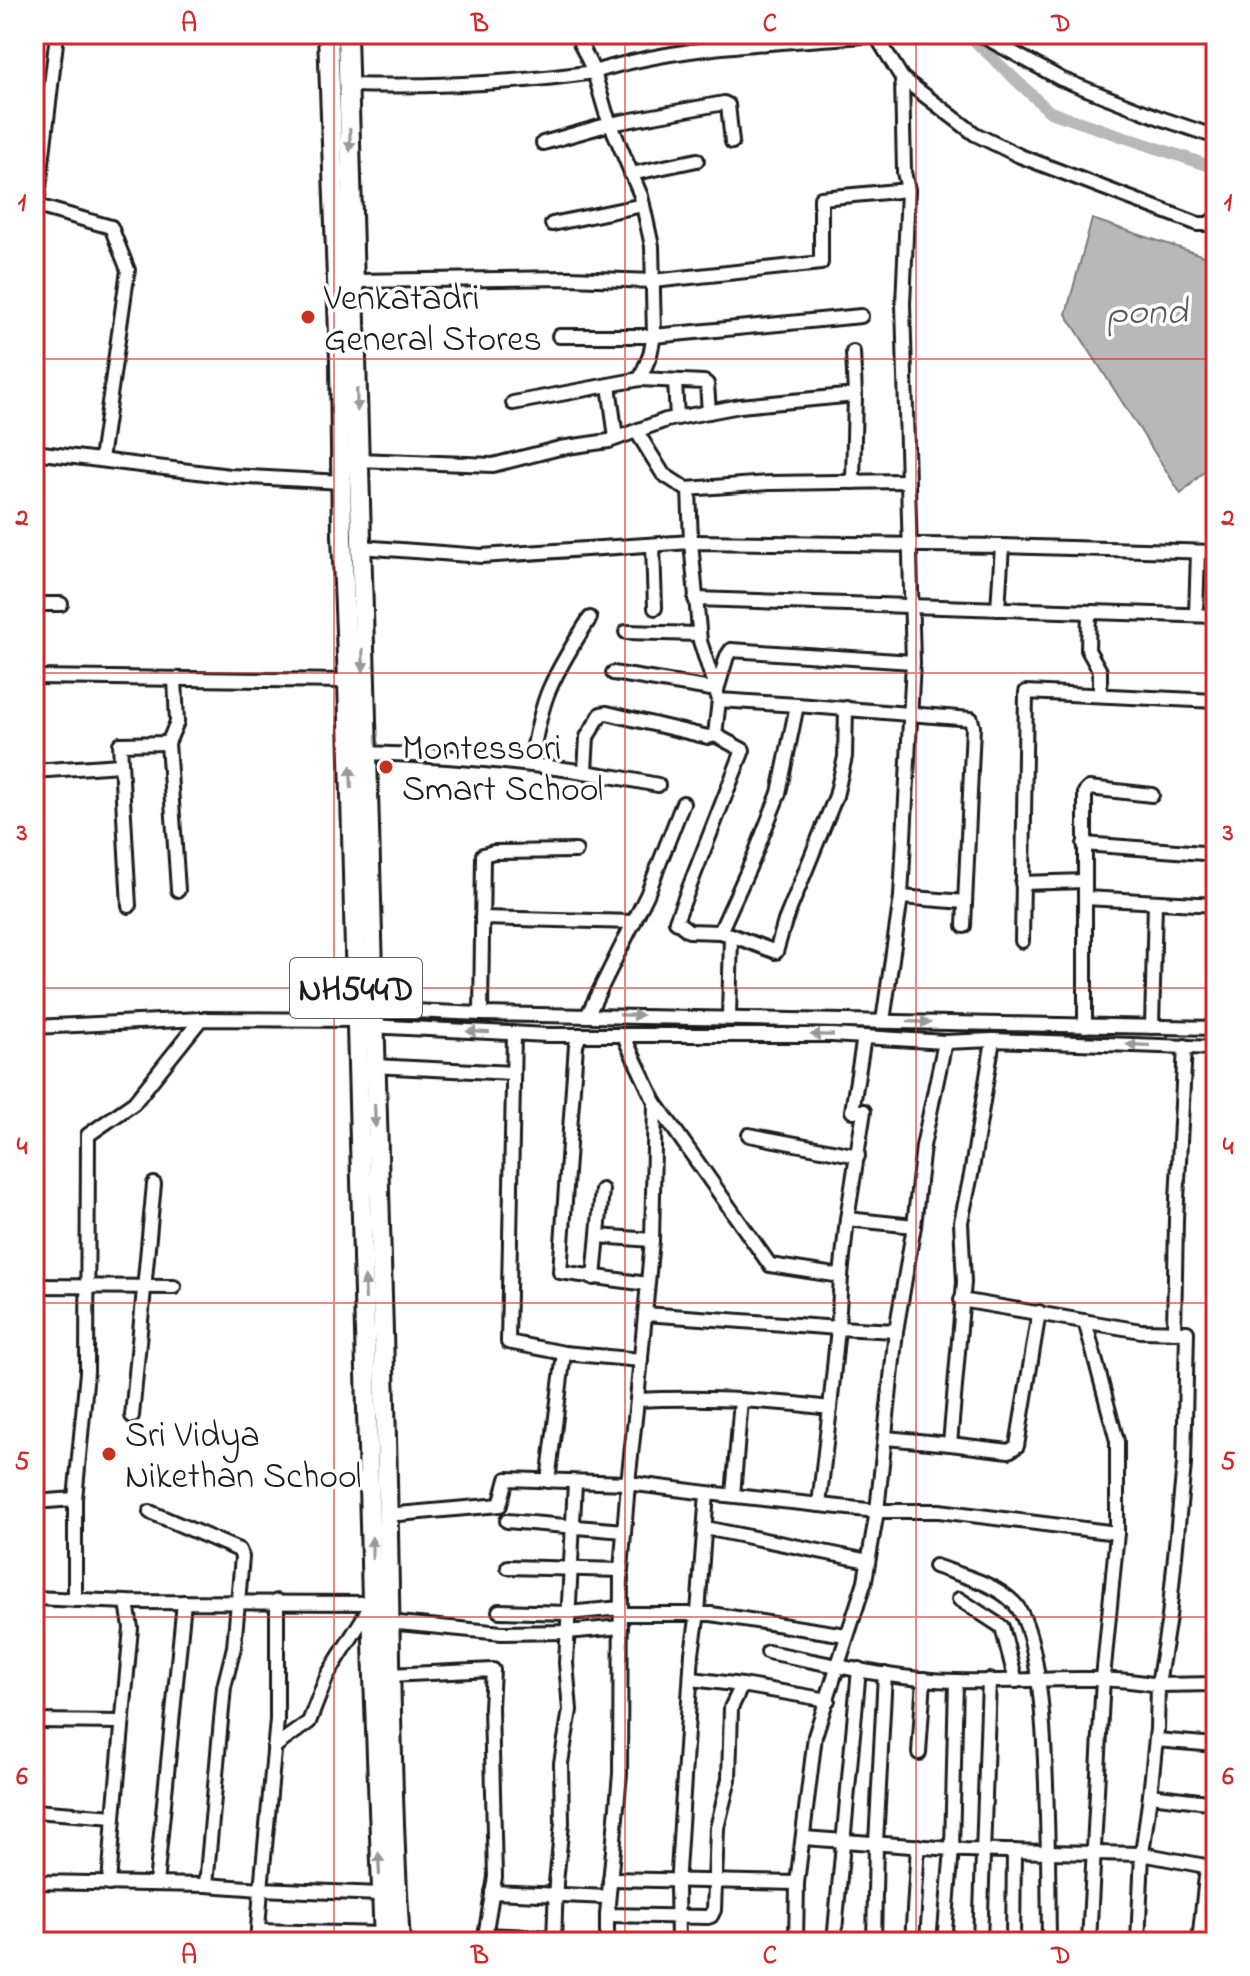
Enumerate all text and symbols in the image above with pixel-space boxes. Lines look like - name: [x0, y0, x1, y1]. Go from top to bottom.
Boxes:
- text: A: [181, 6, 197, 44]
- text: B: [470, 6, 489, 44]
- text: C: [763, 6, 777, 44]
- text: D: [1050, 6, 1071, 44]
- one-way arrow: [344, 128, 356, 153]
- text: 1: [18, 185, 27, 223]
- text: 1: [1224, 185, 1233, 223]
- place label: Venkatadri General Stores: [323, 274, 542, 368]
- water label: pond: [1107, 286, 1189, 342]
- marker: Venkatadri General Stores: [299, 308, 317, 326]
- one-way arrow: [350, 388, 363, 413]
- text: 2: [15, 500, 29, 538]
- text: 2: [1221, 500, 1235, 538]
- one-way arrow: [357, 648, 369, 673]
- place label: Montessori Smart School: [402, 724, 603, 818]
- marker: Montessori Smart School: [377, 758, 395, 776]
- one-way arrow: [344, 764, 357, 789]
- text: 3: [16, 815, 28, 853]
- text: 3: [1222, 815, 1234, 853]
- road number: NH544D: [290, 958, 422, 1018]
- one-way arrow: [619, 1009, 644, 1021]
- one-way arrow: [907, 1016, 932, 1029]
- one-way arrow: [465, 1025, 490, 1038]
- one-way arrow: [809, 1029, 834, 1042]
- one-way arrow: [1125, 1038, 1150, 1051]
- one-way arrow: [369, 1104, 381, 1129]
- text: 4: [17, 1129, 28, 1167]
- text: 4: [1223, 1129, 1234, 1167]
- one-way arrow: [358, 1275, 371, 1300]
- place label: Sri Vidya Nikethan School: [125, 1411, 362, 1505]
- text: 5: [15, 1444, 30, 1482]
- text: 5: [1221, 1444, 1236, 1482]
- marker: Sri Vidya Nikethan School: [100, 1445, 118, 1463]
- one-way arrow: [366, 1535, 378, 1560]
- text: 6: [16, 1759, 28, 1797]
- text: 6: [1222, 1759, 1234, 1797]
- one-way arrow: [373, 1851, 386, 1876]
- text: A: [181, 1938, 197, 1976]
- text: B: [470, 1938, 489, 1976]
- text: C: [763, 1938, 777, 1976]
- text: D: [1050, 1938, 1071, 1976]

